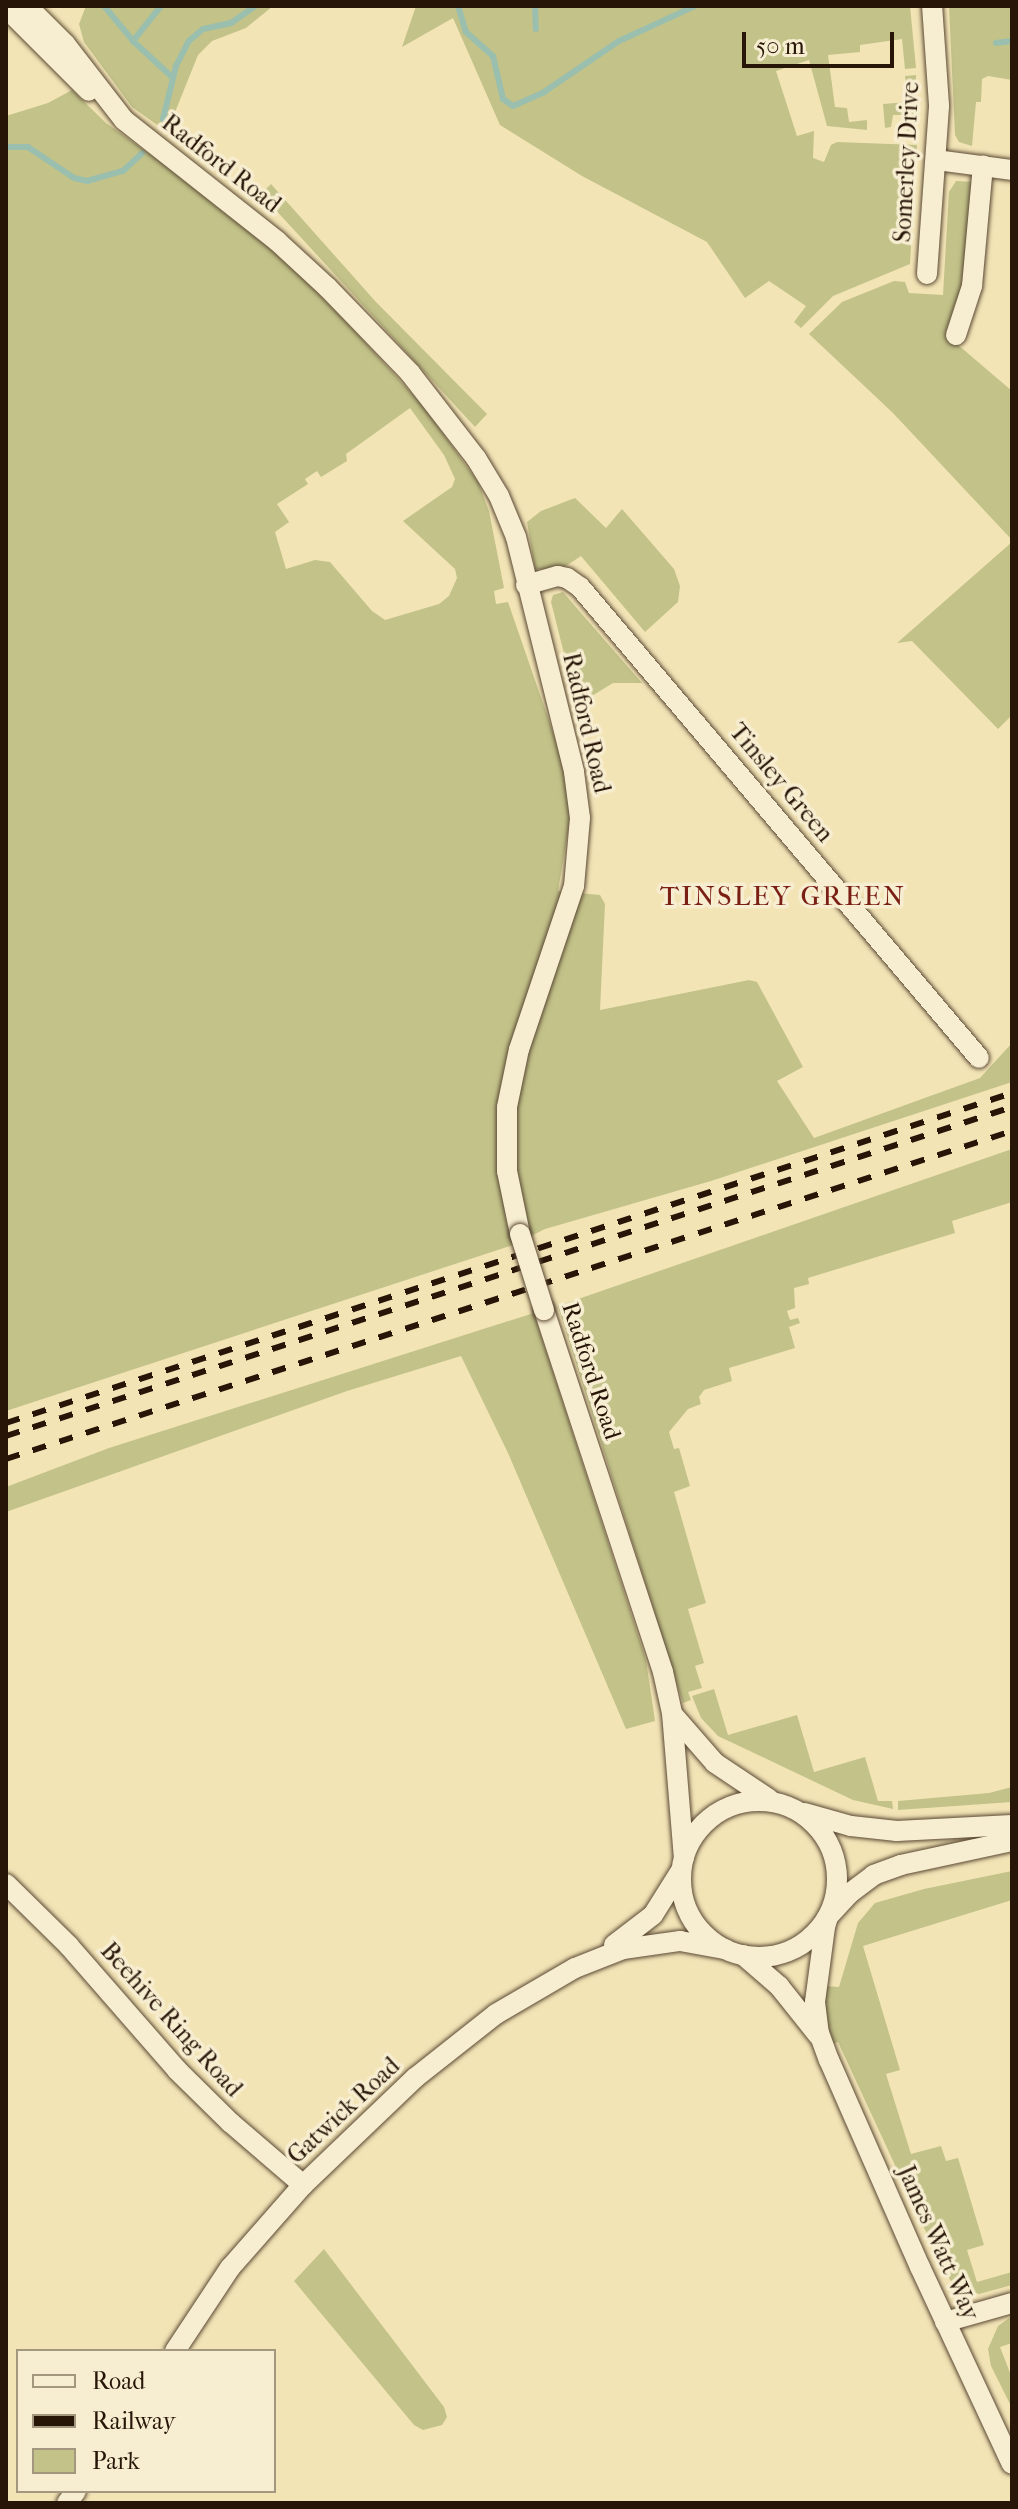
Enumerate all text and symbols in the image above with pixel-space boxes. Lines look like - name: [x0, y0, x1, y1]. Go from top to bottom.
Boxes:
- scale bar: [746, 16, 898, 66]
- text: 50 m: [756, 32, 805, 60]
- street label: Somerley Drive: [888, 81, 926, 243]
- street label: Radford Road: [156, 109, 286, 219]
- street label: Radford Road: [556, 650, 616, 796]
- street label: Tinsley Green: [723, 718, 839, 848]
- district label: TINSLEY GREEN: [660, 879, 906, 913]
- street label: Radford Road: [555, 1299, 627, 1443]
- street label: Beehive Ring Road: [94, 1937, 248, 2103]
- street label: Gatwick Road: [282, 2052, 406, 2170]
- street label: James Watt Way: [891, 2161, 985, 2325]
- legend: [16, 2349, 276, 2493]
- text: Road: [92, 2367, 145, 2395]
- text: Railway: [92, 2407, 175, 2435]
- text: Park: [92, 2447, 140, 2475]

